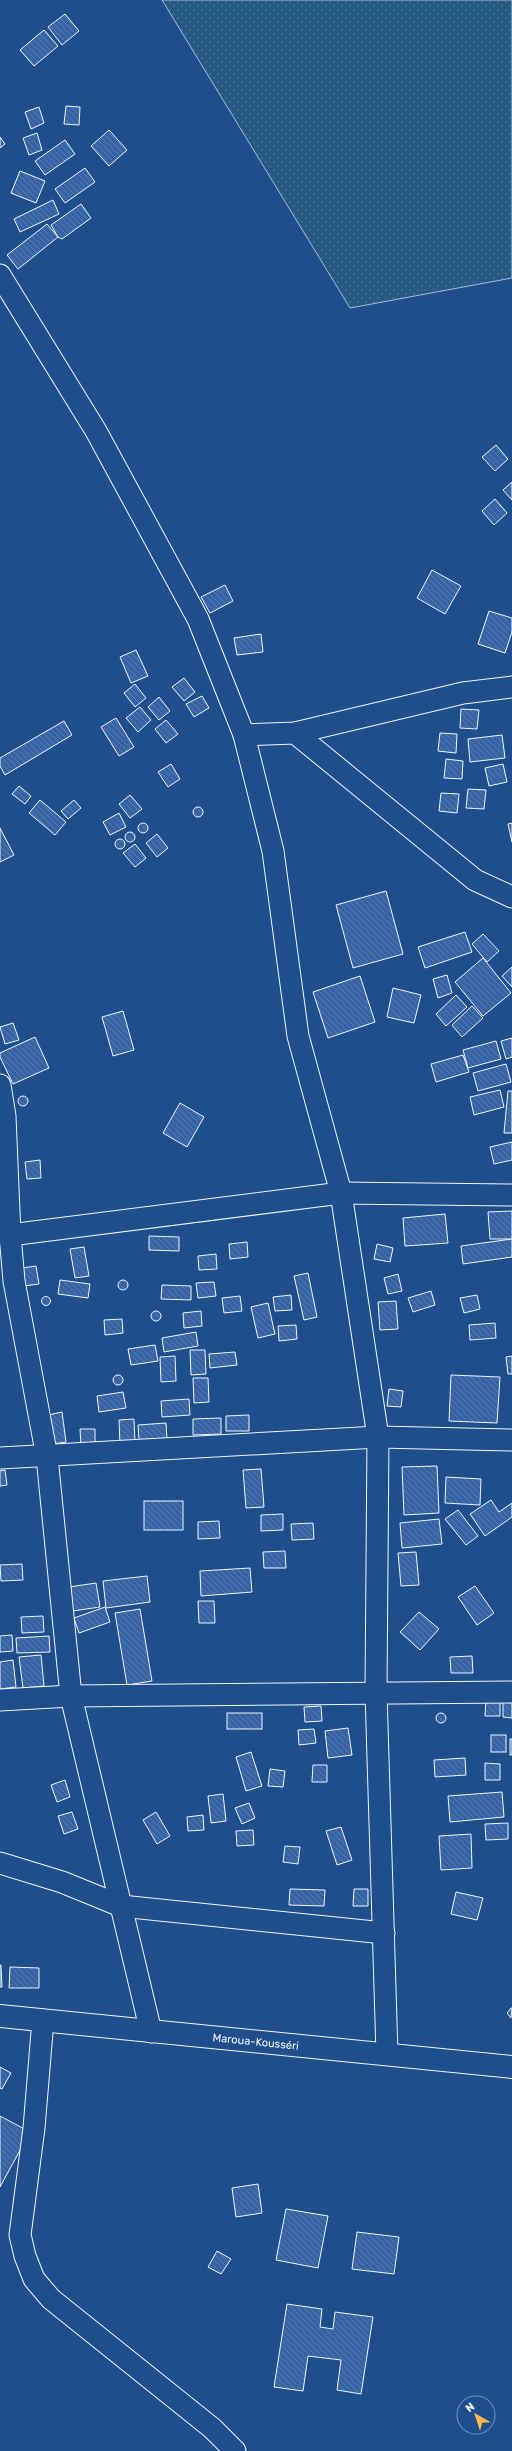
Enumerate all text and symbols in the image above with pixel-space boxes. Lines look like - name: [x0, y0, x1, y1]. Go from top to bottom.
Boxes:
- street label: Maroua-Kousséri: [212, 2031, 299, 2053]
- north arrow: [456, 2395, 496, 2435]
- text: N: [463, 2400, 477, 2415]

